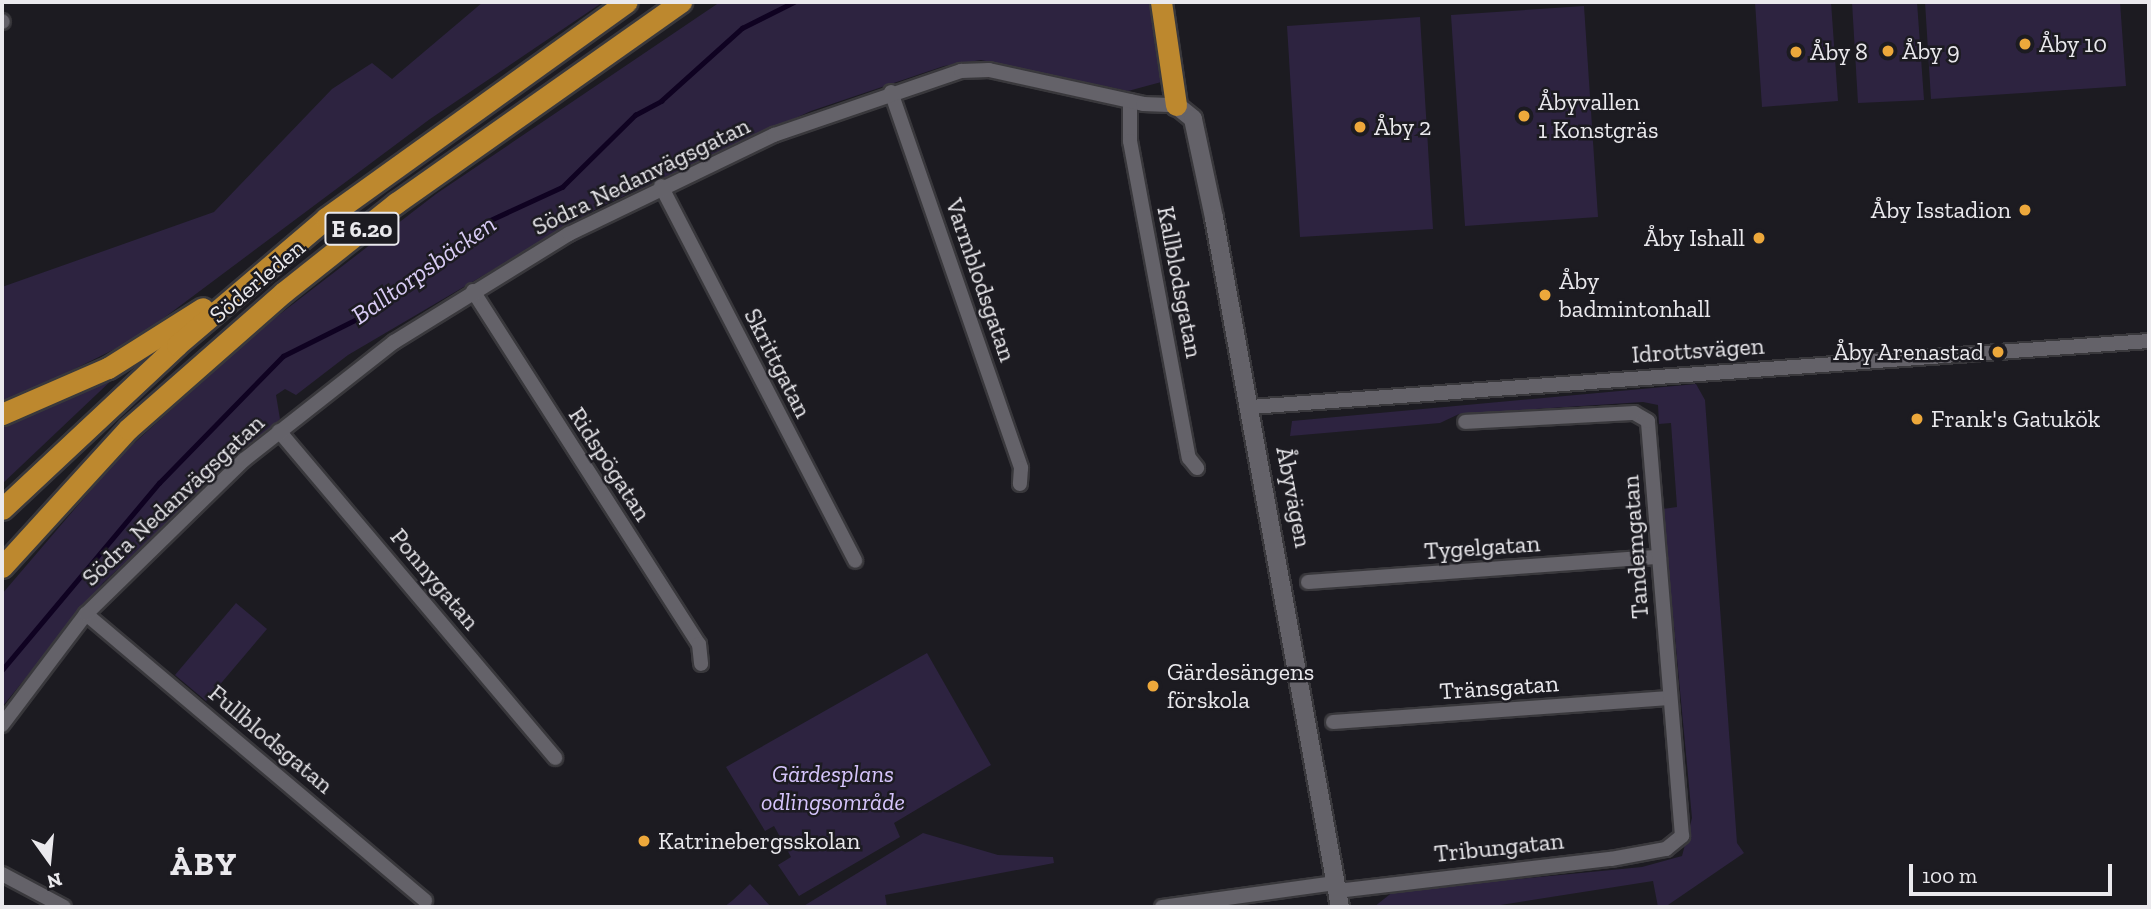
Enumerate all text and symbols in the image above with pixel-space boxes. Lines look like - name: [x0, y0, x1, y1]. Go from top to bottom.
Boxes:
- place label: Åby 10: [2039, 30, 2108, 58]
- marker: Åby 10: [2017, 36, 2033, 52]
- place label: Åby 9: [1902, 37, 1960, 65]
- place label: Åby 8: [1810, 38, 1869, 66]
- marker: Åby 9: [1880, 43, 1896, 59]
- marker: Åby 8: [1788, 44, 1804, 60]
- place label: Åbyvallen 1 Konstgräs: [1538, 88, 1658, 144]
- marker: Åbyvallen 1 Konstgräs: [1516, 108, 1532, 124]
- street label: Södra Nedanvägsgatan: [528, 111, 754, 241]
- place label: Åby 2: [1374, 113, 1432, 141]
- marker: Åby 2: [1352, 119, 1368, 135]
- street label: Varmblodsgatan: [940, 195, 1022, 365]
- place label: Åby Isstadion: [1870, 196, 2011, 224]
- marker: Åby Isstadion: [2017, 202, 2033, 218]
- street label: Kallblodsgatan: [1151, 204, 1209, 360]
- water label: Balltorpsbäcken: [346, 209, 502, 331]
- road number: E 6.20: [324, 210, 400, 248]
- place label: Åby Ishall: [1643, 224, 1745, 252]
- marker: Åby Ishall: [1751, 230, 1767, 246]
- street label: Söderleden: [204, 233, 310, 329]
- place label: Åby badmintonhall: [1559, 267, 1711, 323]
- marker: Åby badmintonhall: [1537, 287, 1553, 303]
- street label: Skrittgatan: [738, 304, 818, 422]
- street label: Idrottsvägen: [1631, 331, 1765, 369]
- place label: Åby Arenastad: [1832, 338, 1984, 366]
- marker: Åby Arenastad: [1990, 344, 2006, 360]
- street label: Ridspögatan: [563, 402, 657, 526]
- place label: Frank's Gatukök: [1931, 405, 2100, 433]
- street label: Södra Nedanvägsgatan: [76, 408, 270, 592]
- marker: Frank's Gatukök: [1909, 411, 1925, 427]
- street label: Åbyvägen: [1270, 444, 1318, 550]
- street label: Tandemgatan: [1616, 474, 1654, 620]
- street label: Ponnygatan: [384, 522, 486, 636]
- street label: Tygelgatan: [1423, 529, 1541, 565]
- place label: Gärdesängens förskola: [1167, 658, 1314, 714]
- street label: Tränsgatan: [1438, 668, 1560, 706]
- marker: Gärdesängens förskola: [1145, 678, 1161, 694]
- street label: Fullblodsgatan: [203, 679, 339, 799]
- park label: Gärdesplans odlingsområde: [761, 760, 905, 816]
- north arrow: [14, 825, 84, 895]
- street label: Tribungatan: [1433, 826, 1565, 868]
- place label: Katrinebergsskolan: [658, 827, 860, 855]
- marker: Katrinebergsskolan: [636, 833, 652, 849]
- district label: ÅBY: [170, 845, 238, 883]
- scale bar: [1913, 850, 2116, 894]
- text: 100 m: [1922, 863, 1977, 888]
- text: N: [45, 868, 65, 894]

